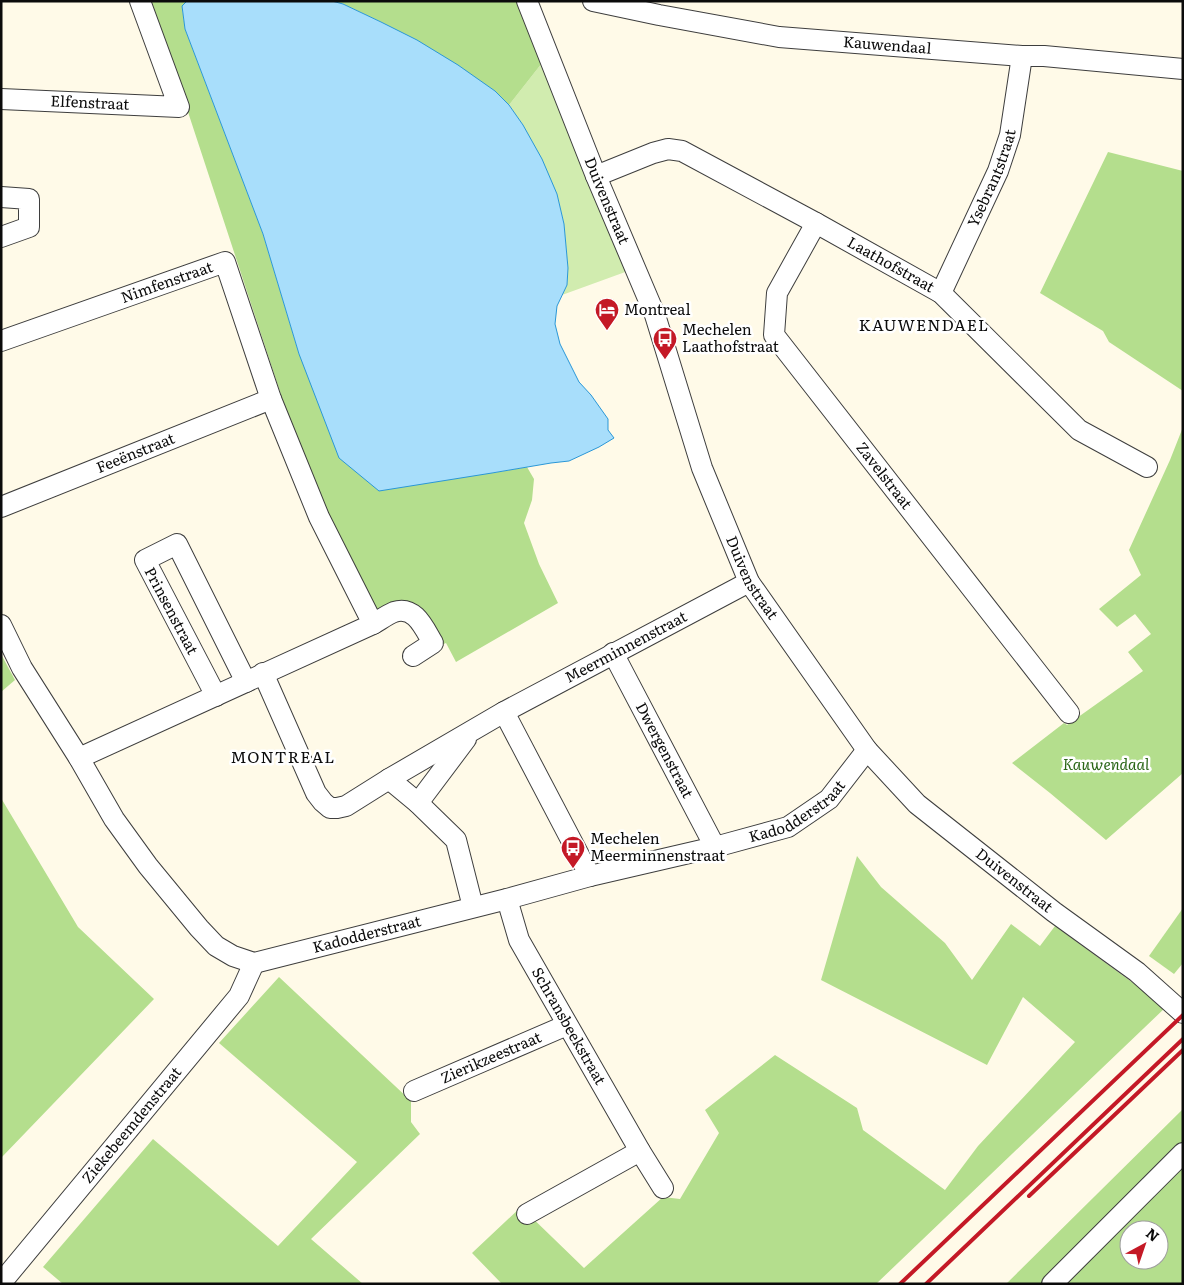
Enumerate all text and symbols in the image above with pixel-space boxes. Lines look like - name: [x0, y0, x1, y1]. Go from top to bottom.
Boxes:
- street label: Kauwendaal: [842, 29, 932, 59]
- street label: Elfenstraat: [50, 88, 130, 115]
- street label: Ysebrantstraat: [960, 128, 1021, 230]
- street label: Duivenstraat: [580, 153, 637, 247]
- street label: Laathofstraat: [844, 230, 939, 297]
- street label: Nimfenstraat: [117, 254, 216, 308]
- hotel icon: Montreal: [594, 297, 620, 331]
- place label: Montreal: [624, 297, 690, 320]
- district label: KAUWENDAEL: [859, 312, 989, 336]
- place label: Mechelen Laathofstraat: [682, 317, 779, 357]
- bus stop icon: Mechelen Laathofstraat: [652, 326, 678, 360]
- street label: Feeënstraat: [92, 426, 178, 478]
- street label: Zavelstraat: [852, 436, 919, 514]
- street label: Duivenstraat: [721, 532, 785, 624]
- street label: Prinsenstraat: [140, 562, 205, 658]
- street label: Meerminnenstraat: [560, 604, 690, 688]
- street label: Dwergenstraat: [631, 698, 700, 802]
- district label: MONTREAL: [231, 744, 335, 768]
- park label: Kauwendaal: [1063, 752, 1150, 775]
- street label: Kadodderstraat: [746, 774, 850, 847]
- place label: Mechelen Meerminnenstraat: [590, 826, 725, 866]
- bus stop icon: Mechelen Meerminnenstraat: [560, 835, 586, 869]
- street label: Duivenstraat: [971, 842, 1059, 917]
- street label: Kadodderstraat: [310, 908, 423, 958]
- street label: Schransbeekstraat: [527, 962, 613, 1089]
- street label: Zierikzeestraat: [437, 1024, 545, 1088]
- street label: Ziekebeemdenstraat: [75, 1061, 186, 1188]
- north arrow: [1119, 1220, 1169, 1270]
- text: N: [1142, 1223, 1164, 1246]

